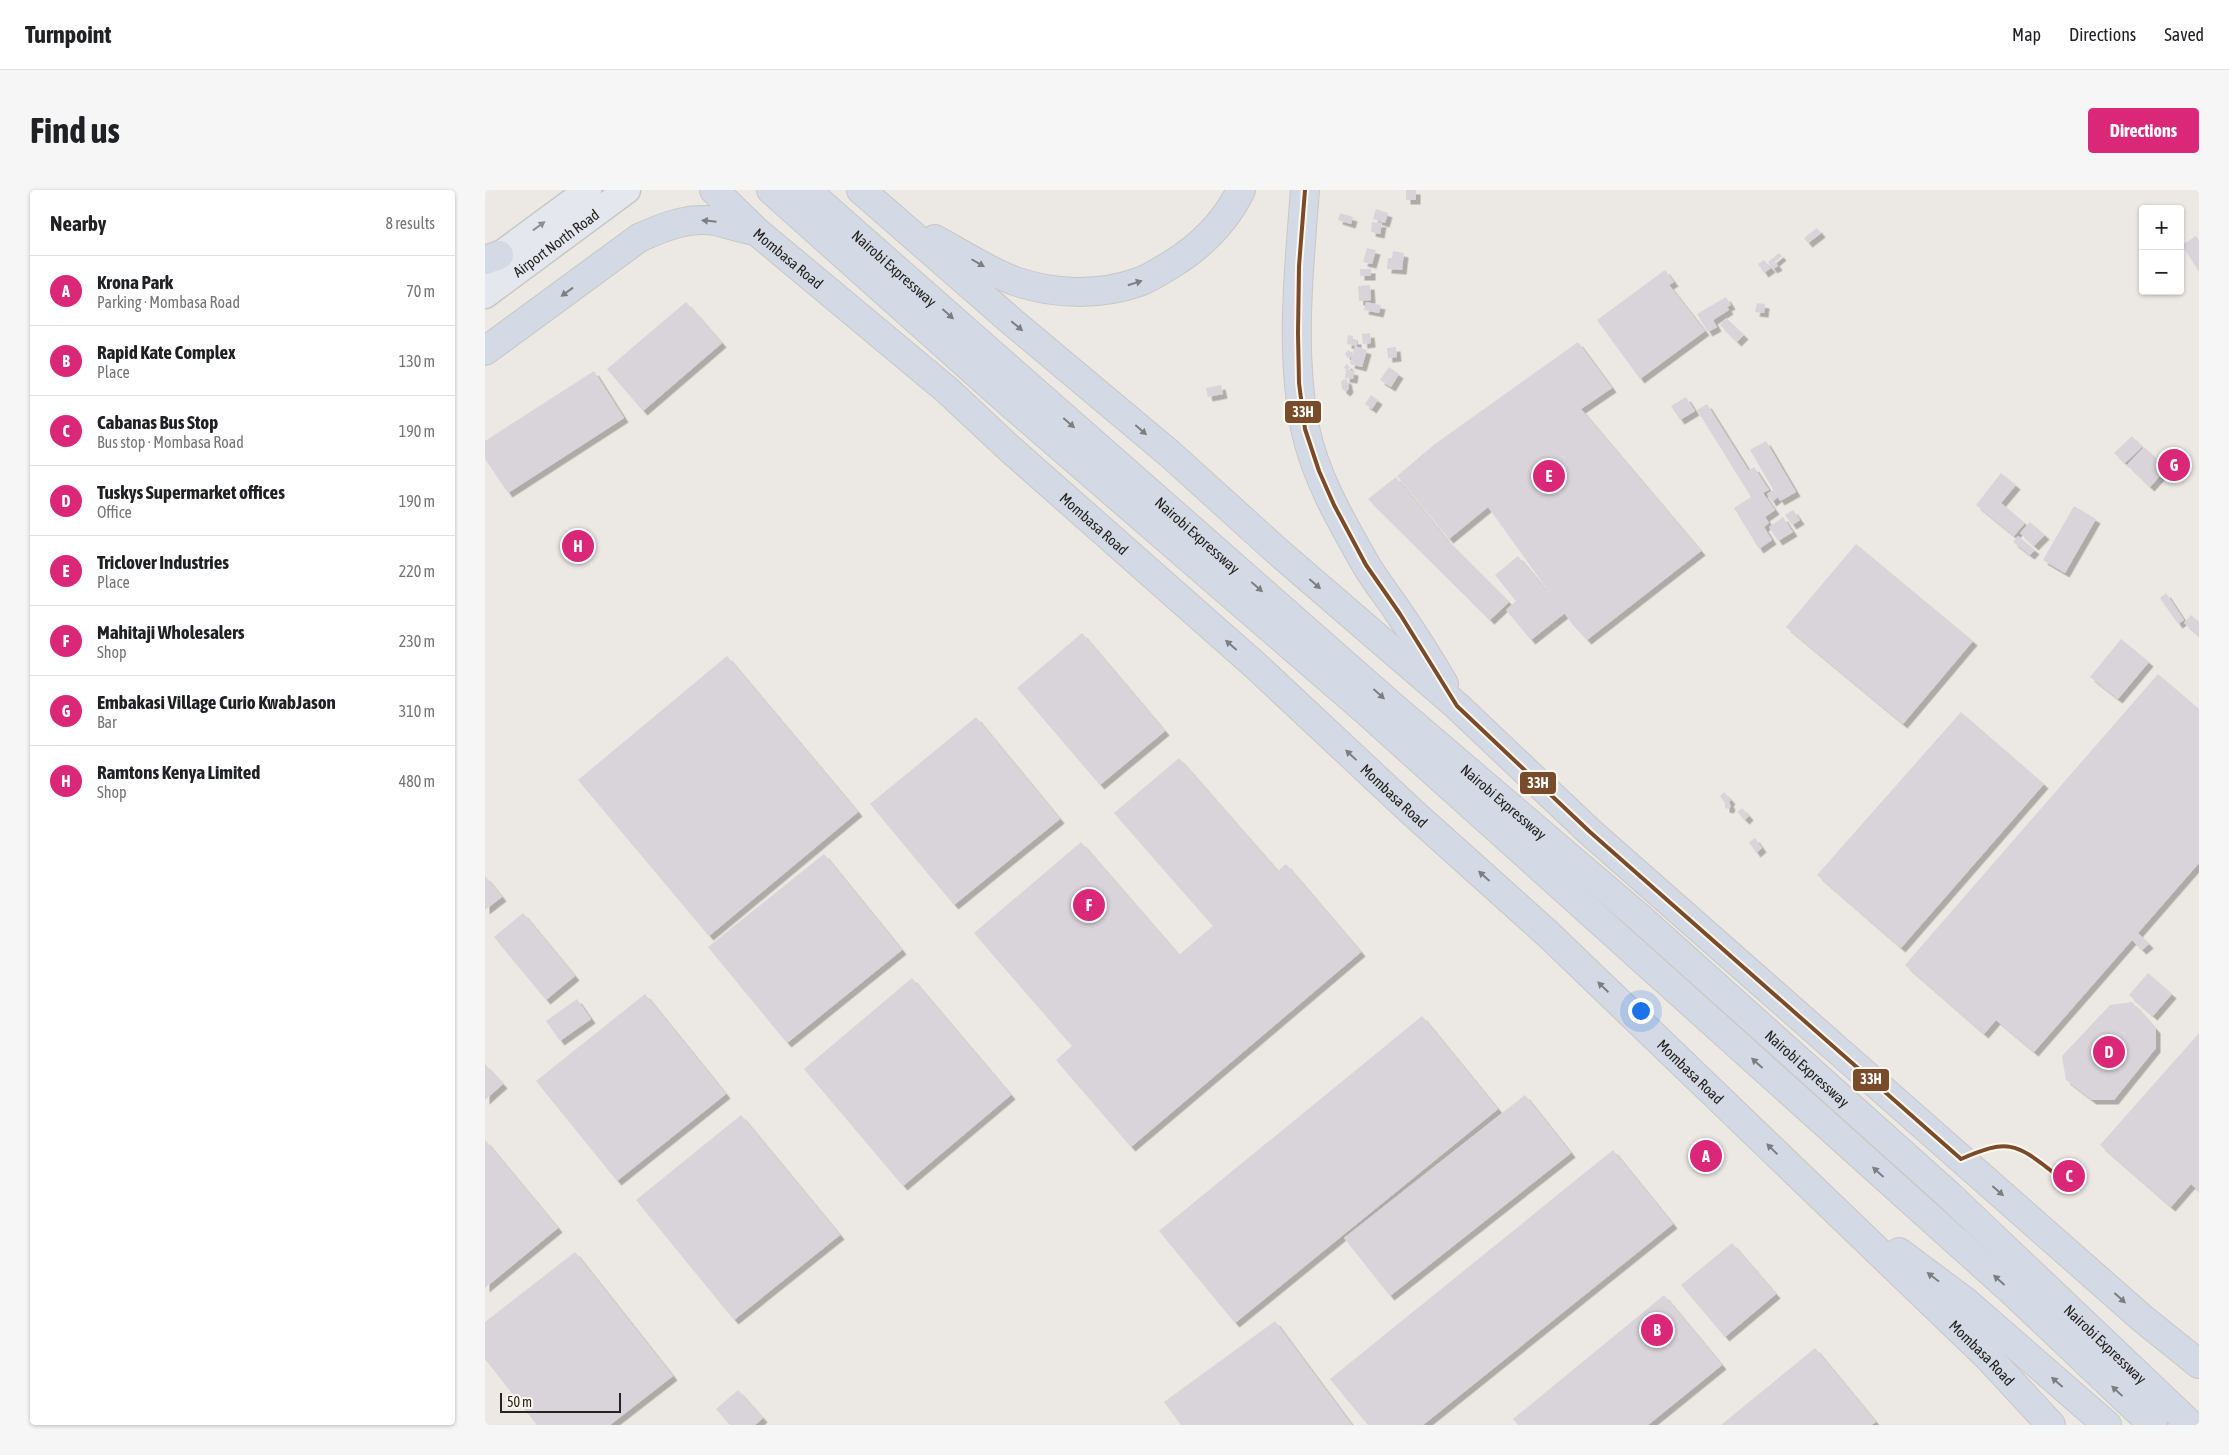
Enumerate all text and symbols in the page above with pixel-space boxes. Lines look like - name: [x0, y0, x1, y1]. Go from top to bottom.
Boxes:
- text: Turnpoint: [25, 21, 111, 48]
- text: Map: [2012, 24, 2041, 45]
- text: Directions: [2069, 24, 2136, 45]
- text: Saved: [2164, 24, 2204, 45]
- button: Directions: [2088, 108, 2199, 153]
- text: Find us: [30, 110, 120, 150]
- street label: Airport North Road: [509, 205, 602, 280]
- map controls: [2139, 205, 2184, 295]
- button: +: [2139, 205, 2184, 250]
- text: Nearby: [50, 211, 106, 235]
- text: 8 results: [385, 214, 435, 232]
- one-way arrow: [701, 217, 717, 225]
- one-way arrow: [532, 221, 546, 231]
- street label: Mombasa Road: [750, 224, 827, 292]
- street label: Nairobi Expressway: [849, 226, 940, 310]
- button: −: [2139, 250, 2184, 295]
- one-way arrow: [972, 259, 985, 268]
- text: Krona Park: [97, 271, 173, 293]
- one-way arrow: [1127, 279, 1142, 287]
- text: A: [62, 282, 70, 300]
- text: 70 m: [406, 282, 435, 300]
- one-way arrow: [561, 287, 574, 297]
- text: Parking · Mombasa Road: [97, 293, 240, 311]
- one-way arrow: [941, 308, 953, 320]
- one-way arrow: [1010, 320, 1023, 331]
- text: Rapid Kate Complex: [97, 341, 236, 363]
- text: B: [62, 352, 70, 370]
- text: 130 m: [399, 352, 435, 370]
- text: Place: [97, 363, 130, 381]
- line badge: 33H: [1284, 400, 1322, 424]
- text: 33H: [1292, 404, 1314, 420]
- text: Cabanas Bus Stop: [97, 411, 218, 433]
- one-way arrow: [1062, 417, 1075, 428]
- text: C: [62, 422, 70, 440]
- text: 190 m: [399, 422, 435, 440]
- one-way arrow: [1135, 424, 1147, 436]
- text: Bus stop · Mombasa Road: [97, 433, 244, 451]
- pin: G: [2158, 446, 2190, 484]
- pin: E: [1533, 457, 1565, 495]
- text: Tuskys Supermarket offices: [97, 481, 285, 503]
- street label: Mombasa Road: [1057, 489, 1132, 558]
- text: D: [62, 492, 70, 510]
- text: 190 m: [399, 492, 435, 510]
- street label: Nairobi Expressway: [1152, 493, 1244, 577]
- text: Office: [97, 503, 132, 521]
- pin: H: [562, 527, 594, 565]
- text: Triclover Industries: [97, 551, 229, 573]
- text: E: [63, 562, 69, 580]
- text: 220 m: [399, 562, 435, 580]
- text: Place: [97, 573, 130, 591]
- one-way arrow: [1309, 578, 1321, 590]
- one-way arrow: [1251, 581, 1264, 592]
- text: Mahitaji Wholesalers: [97, 621, 245, 643]
- text: F: [63, 632, 69, 650]
- text: 230 m: [399, 632, 435, 650]
- one-way arrow: [1226, 639, 1238, 651]
- text: Shop: [97, 643, 127, 661]
- one-way arrow: [1373, 689, 1386, 700]
- text: Embakasi Village Curio KwabJason: [97, 691, 336, 713]
- text: G: [62, 702, 70, 720]
- text: 310 m: [399, 702, 435, 720]
- text: Bar: [97, 713, 117, 731]
- one-way arrow: [1345, 749, 1357, 761]
- street label: Mombasa Road: [1357, 760, 1431, 831]
- street label: Nairobi Expressway: [1458, 760, 1550, 843]
- text: Ramtons Kenya Limited: [97, 761, 260, 783]
- line badge: 33H: [1519, 771, 1557, 795]
- text: H: [61, 772, 71, 790]
- text: 480 m: [399, 772, 435, 790]
- text: 33H: [1527, 775, 1549, 791]
- text: Shop: [97, 783, 127, 801]
- one-way arrow: [1478, 870, 1490, 882]
- pin: F: [1073, 886, 1105, 924]
- one-way arrow: [1598, 981, 1610, 993]
- your location: [1628, 998, 1654, 1024]
- street label: Nairobi Expressway: [1762, 1026, 1853, 1110]
- pin: D: [2093, 1033, 2125, 1071]
- street label: Mombasa Road: [1654, 1036, 1727, 1107]
- one-way arrow: [1752, 1057, 1764, 1069]
- line badge: 33H: [1852, 1068, 1890, 1092]
- text: 33H: [1860, 1071, 1882, 1087]
- pin: A: [1690, 1137, 1722, 1175]
- one-way arrow: [1766, 1143, 1778, 1155]
- pin: C: [2053, 1157, 2085, 1195]
- one-way arrow: [1873, 1166, 1885, 1178]
- one-way arrow: [1992, 1185, 2004, 1197]
- one-way arrow: [1926, 1272, 1940, 1282]
- one-way arrow: [1994, 1274, 2006, 1286]
- one-way arrow: [2114, 1293, 2127, 1304]
- street label: Nairobi Expressway: [2061, 1301, 2150, 1387]
- pin: B: [1641, 1311, 1673, 1349]
- street label: Mombasa Road: [1946, 1316, 2018, 1389]
- one-way arrow: [2051, 1376, 2064, 1387]
- one-way arrow: [2112, 1385, 2124, 1397]
- scale bar: [500, 1390, 621, 1413]
- text: 50 m: [507, 1394, 532, 1410]

